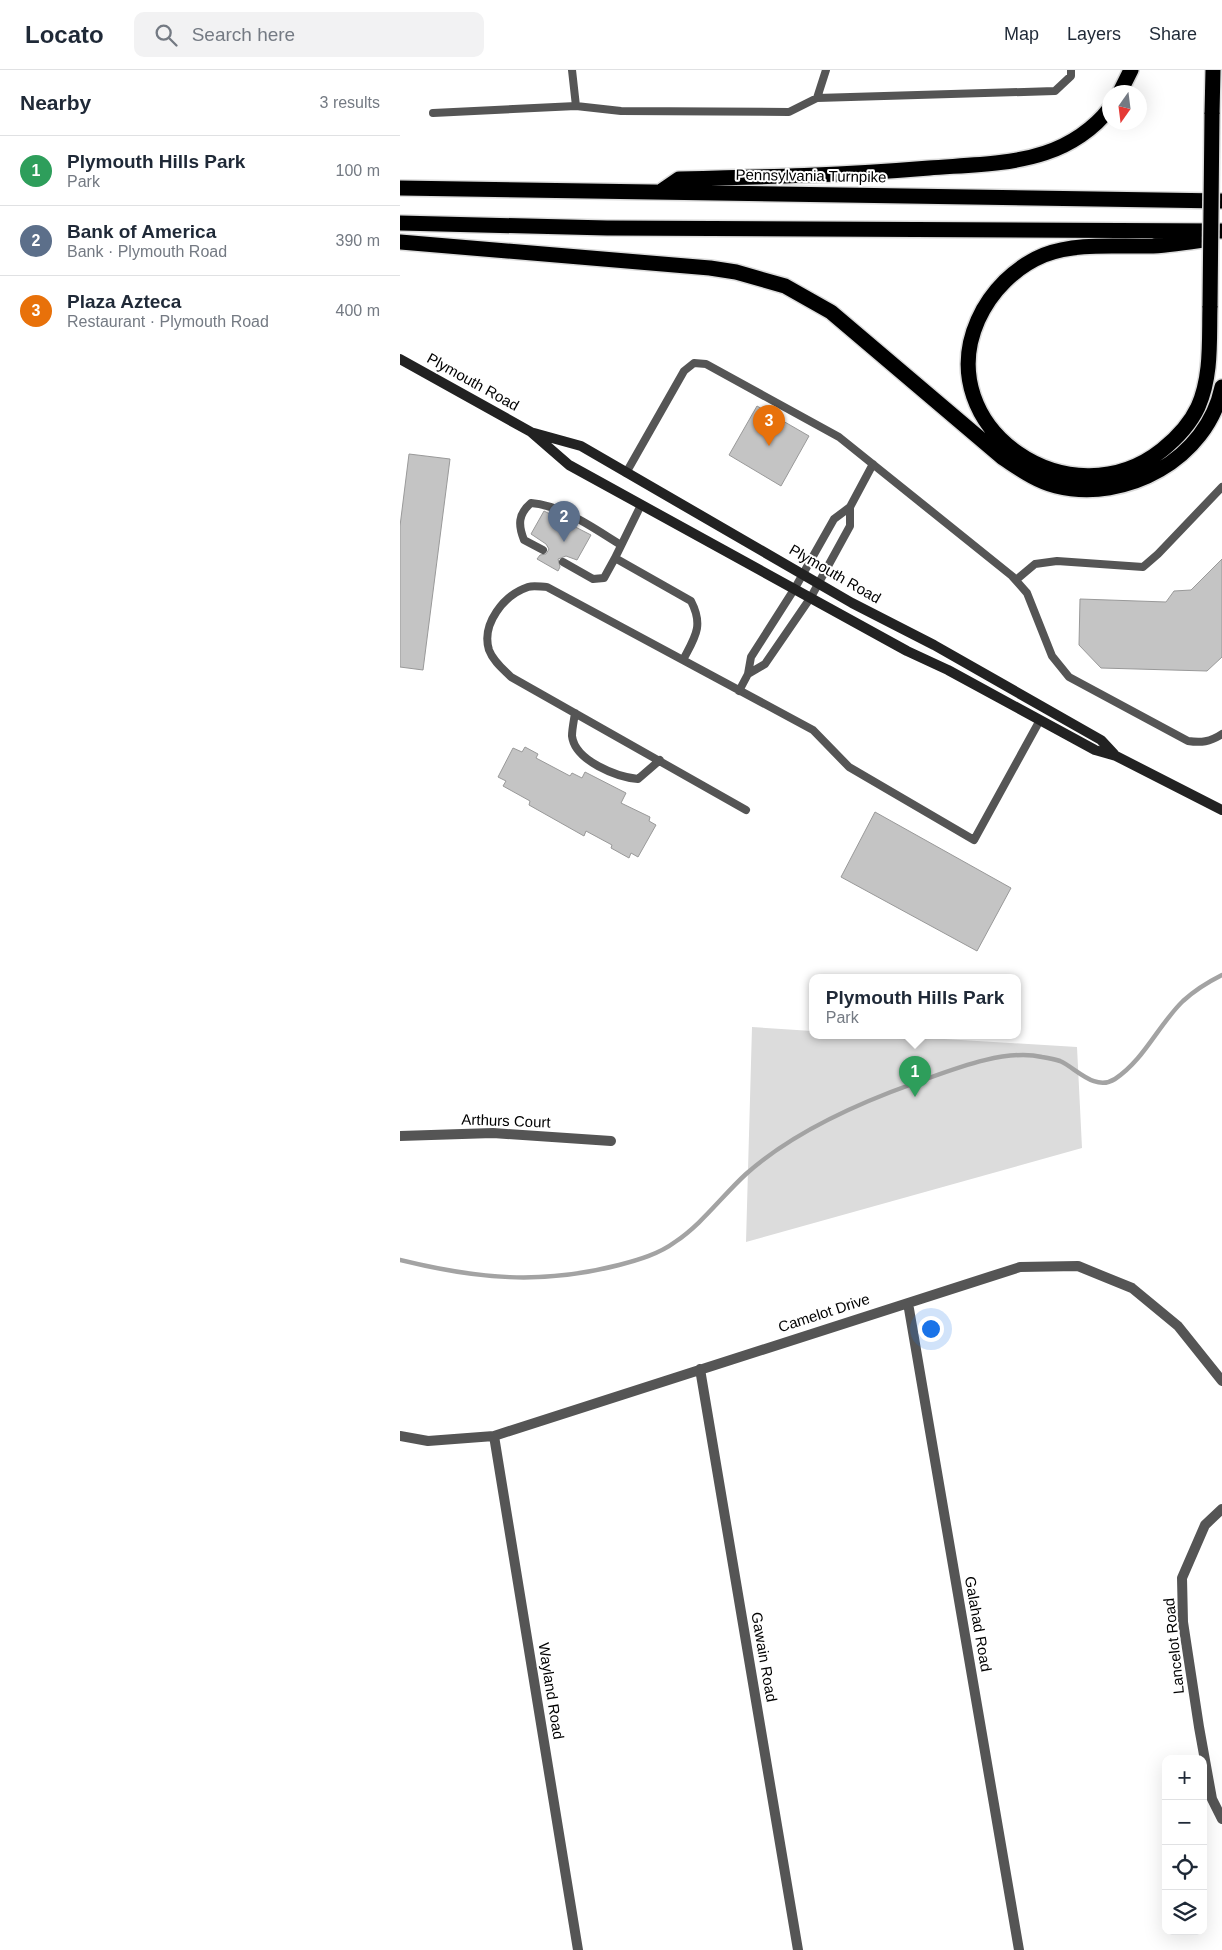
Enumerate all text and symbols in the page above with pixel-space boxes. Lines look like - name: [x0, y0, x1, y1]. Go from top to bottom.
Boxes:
- search box: [134, 12, 484, 57]
- text: Locato: [25, 21, 104, 48]
- icon: search: [152, 21, 180, 49]
- text: Search here: [192, 24, 295, 45]
- text: Map: [1004, 24, 1039, 44]
- text: Layers: [1067, 24, 1121, 44]
- text: Share: [1149, 24, 1197, 44]
- north arrow: [1102, 85, 1147, 130]
- text: Nearby: [20, 91, 91, 114]
- text: 3 results: [320, 94, 380, 111]
- text: Plymouth Hills Park: [67, 151, 245, 172]
- text: 1: [32, 162, 40, 179]
- text: 100 m: [336, 162, 380, 179]
- street label: Pennsylvania Turnpike: [735, 166, 887, 185]
- text: Park: [67, 173, 100, 190]
- text: Bank of America: [67, 221, 216, 242]
- text: 2: [32, 232, 40, 249]
- text: 390 m: [336, 232, 380, 249]
- text: Bank · Plymouth Road: [67, 243, 227, 260]
- text: Plaza Azteca: [67, 291, 181, 312]
- text: 3: [32, 302, 40, 319]
- text: 400 m: [336, 302, 380, 319]
- text: Restaurant · Plymouth Road: [67, 313, 269, 330]
- street label: Plymouth Road: [424, 349, 522, 414]
- pin: 3: [753, 405, 785, 446]
- pin: 2: [548, 501, 580, 542]
- street label: Plymouth Road: [787, 541, 884, 607]
- popup: [809, 974, 1021, 1039]
- text: Plymouth Hills Park: [826, 987, 1004, 1008]
- text: Park: [826, 1009, 859, 1026]
- pin: 1: [899, 1056, 931, 1097]
- street label: Arthurs Court: [461, 1110, 552, 1131]
- street label: Camelot Drive: [776, 1290, 872, 1335]
- your location: [918, 1316, 944, 1342]
- street label: Galahad Road: [962, 1575, 995, 1673]
- street label: Lancelot Road: [1160, 1597, 1187, 1695]
- street label: Gawain Road: [748, 1611, 781, 1703]
- street label: Wayland Road: [535, 1641, 568, 1741]
- map controls: [1162, 1755, 1207, 1935]
- button: +: [1162, 1755, 1207, 1800]
- button: −: [1162, 1800, 1207, 1845]
- button: locate: [1162, 1845, 1207, 1890]
- button: layers: [1162, 1890, 1207, 1935]

